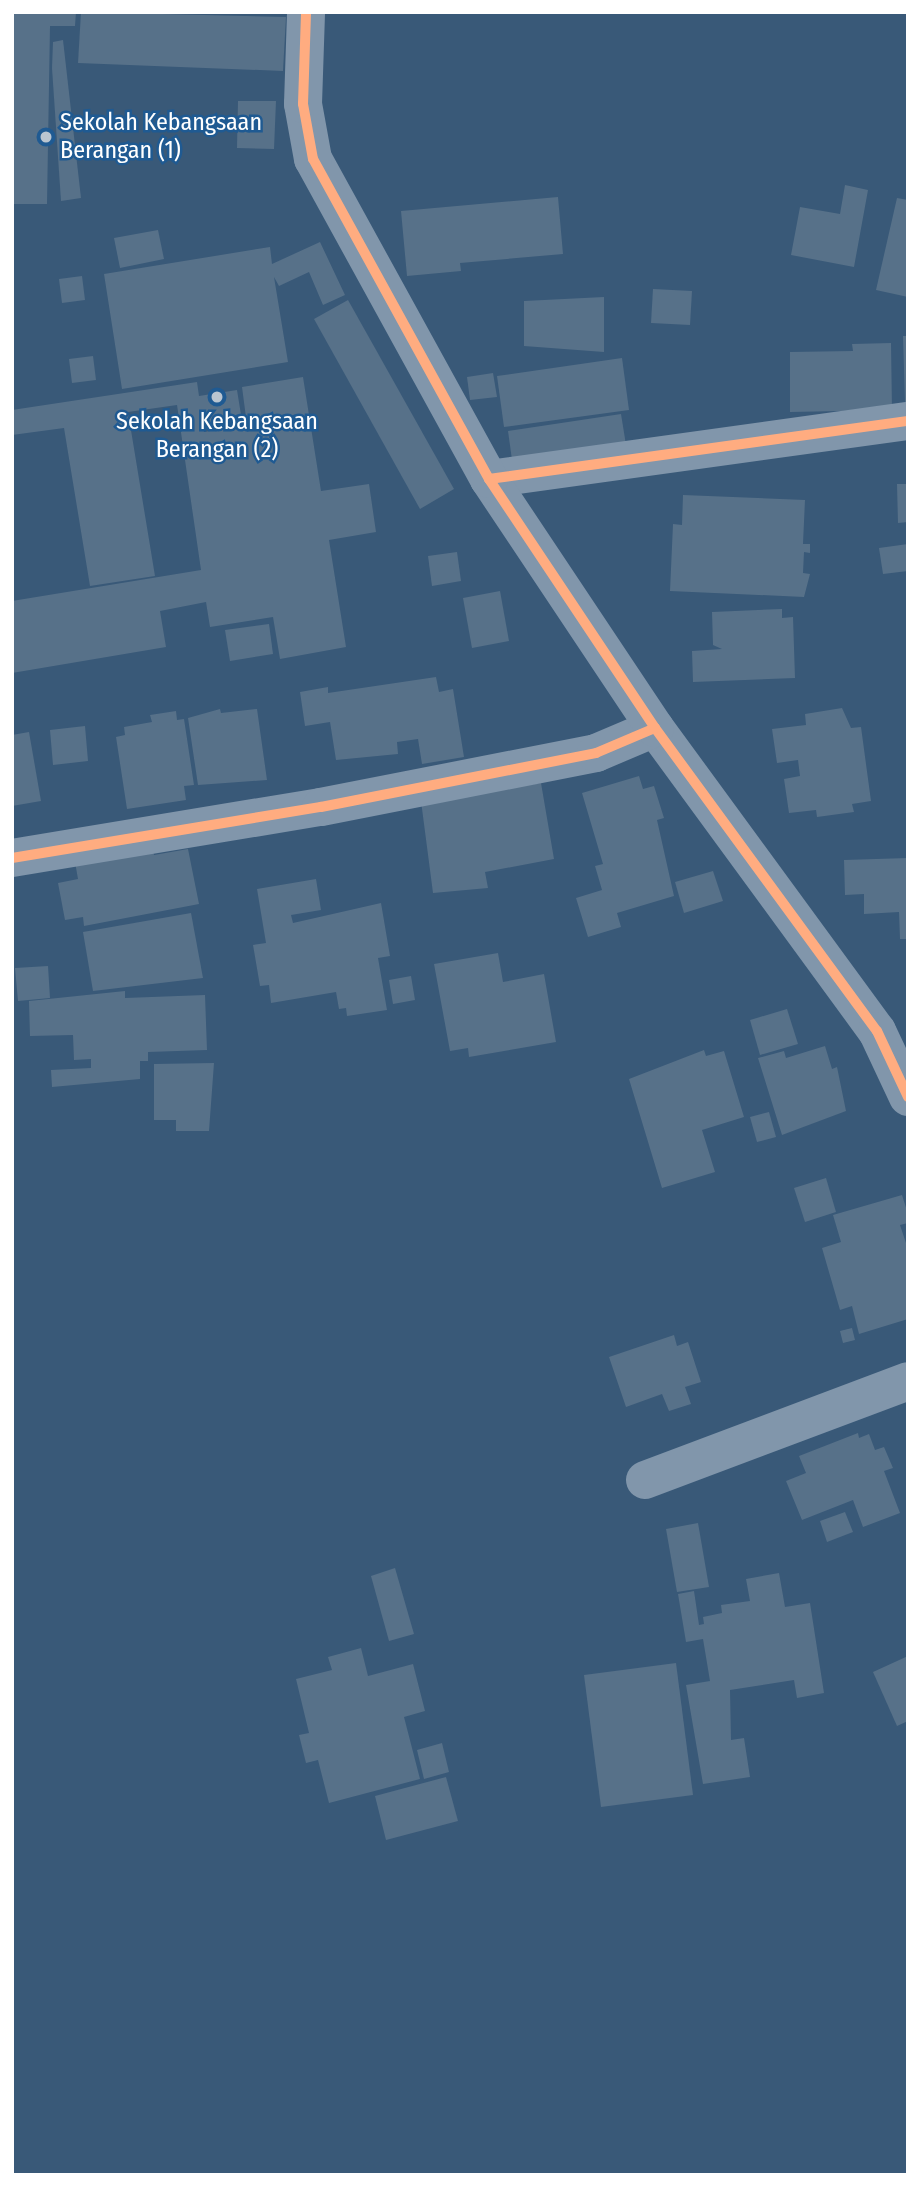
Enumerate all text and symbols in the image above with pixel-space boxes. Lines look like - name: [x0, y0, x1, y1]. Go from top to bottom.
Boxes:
- place label: Sekolah Kebangsaan Berangan (1): [60, 109, 262, 165]
- marker: Sekolah Kebangsaan Berangan (1): [38, 129, 54, 145]
- marker: Sekolah Kebangsaan Berangan (2): [209, 389, 225, 405]
- place label: Sekolah Kebangsaan Berangan (2): [116, 408, 318, 464]

